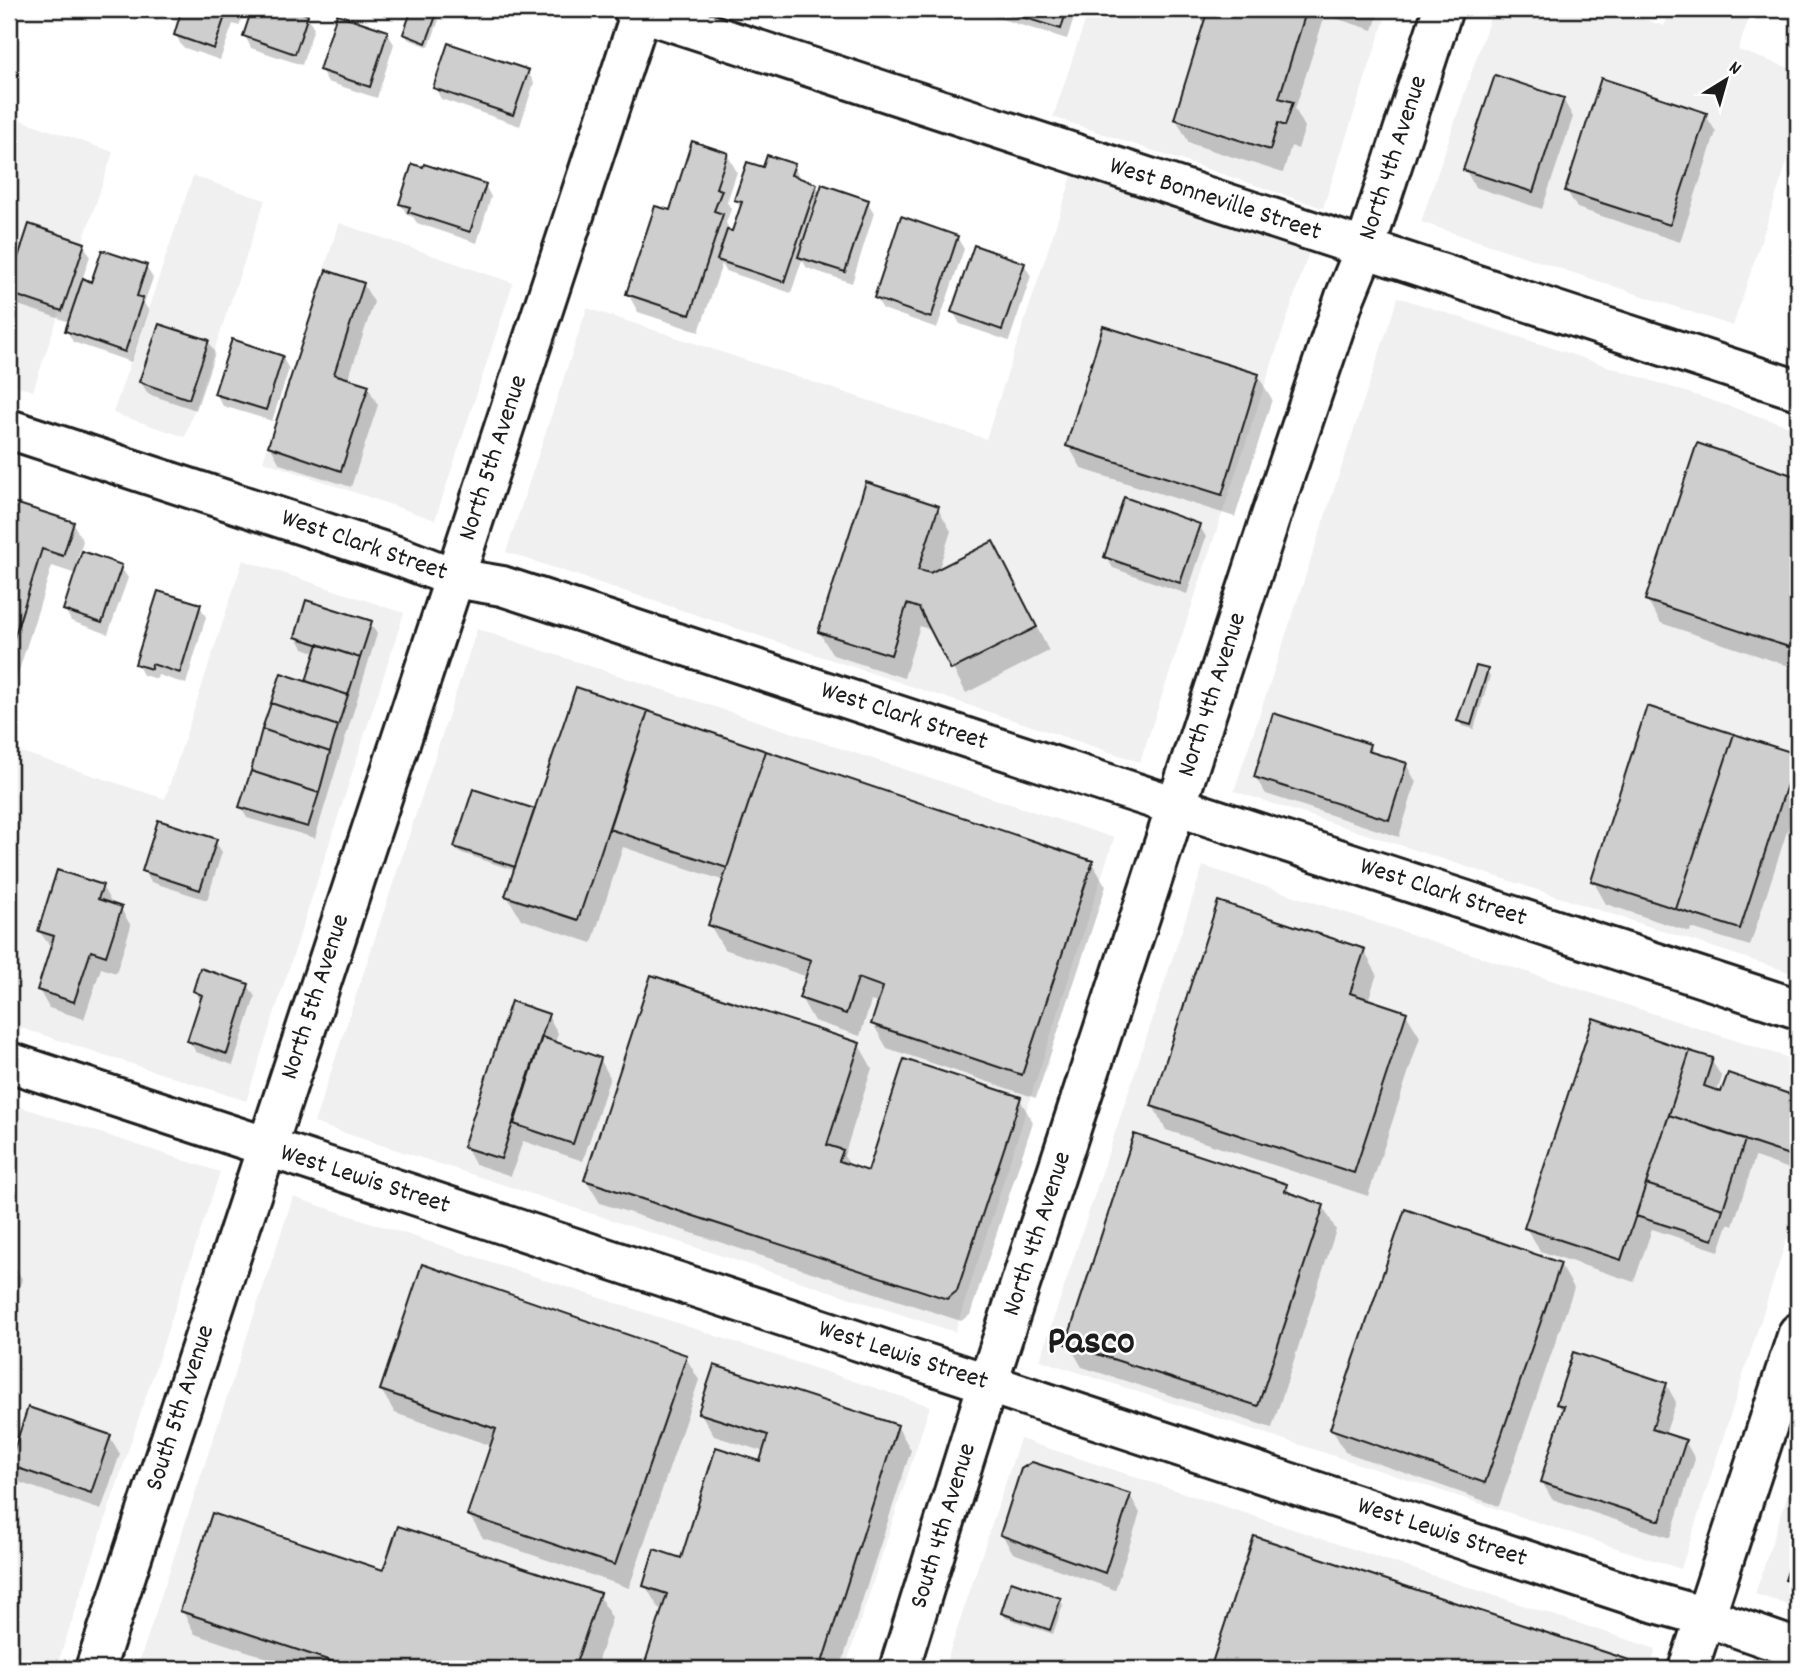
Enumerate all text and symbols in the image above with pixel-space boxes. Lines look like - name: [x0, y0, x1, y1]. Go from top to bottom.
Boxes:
- north arrow: [1692, 46, 1762, 116]
- text: N: [1722, 56, 1746, 83]
- street label: North 4th Avenue: [1350, 71, 1438, 245]
- street label: West Bonneville Street: [1104, 148, 1326, 252]
- street label: North 5th Avenue: [450, 370, 538, 546]
- street label: West Clark Street: [276, 500, 452, 592]
- street label: North 4th Avenue: [1169, 608, 1257, 782]
- street label: West Clark Street: [816, 673, 993, 762]
- street label: West Clark Street: [1355, 849, 1532, 938]
- street label: North 5th Avenue: [272, 909, 360, 1085]
- street label: West Lewis Street: [275, 1135, 455, 1225]
- street label: North 4th Avenue: [994, 1147, 1082, 1321]
- street label: West Lewis Street: [813, 1311, 993, 1401]
- district label: Pasco: [1047, 1316, 1135, 1373]
- street label: South 5th Avenue: [137, 1320, 225, 1496]
- street label: South 4th Avenue: [901, 1439, 987, 1613]
- street label: West Lewis Street: [1352, 1488, 1532, 1578]

